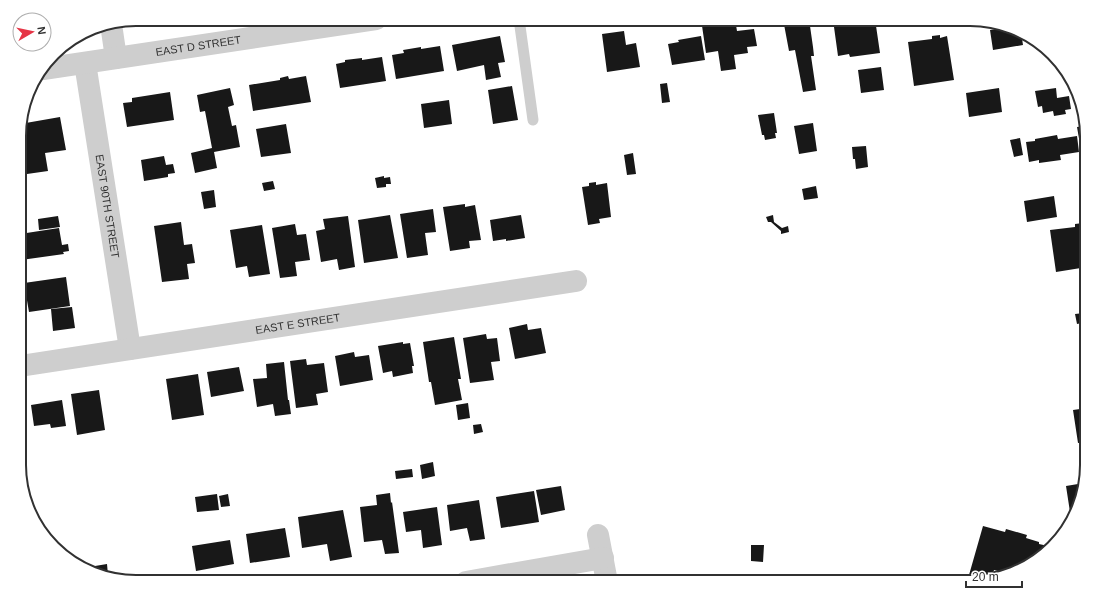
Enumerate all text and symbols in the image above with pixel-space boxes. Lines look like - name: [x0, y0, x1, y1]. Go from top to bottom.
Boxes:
- north arrow: [12, 12, 52, 52]
- text: N: [35, 26, 48, 35]
- street label: EAST D STREET: [155, 33, 242, 58]
- street label: EAST 90TH STREET: [93, 153, 122, 259]
- street label: EAST E STREET: [255, 311, 341, 336]
- scale bar: [966, 563, 1022, 589]
- text: 20 m: [972, 570, 999, 584]

